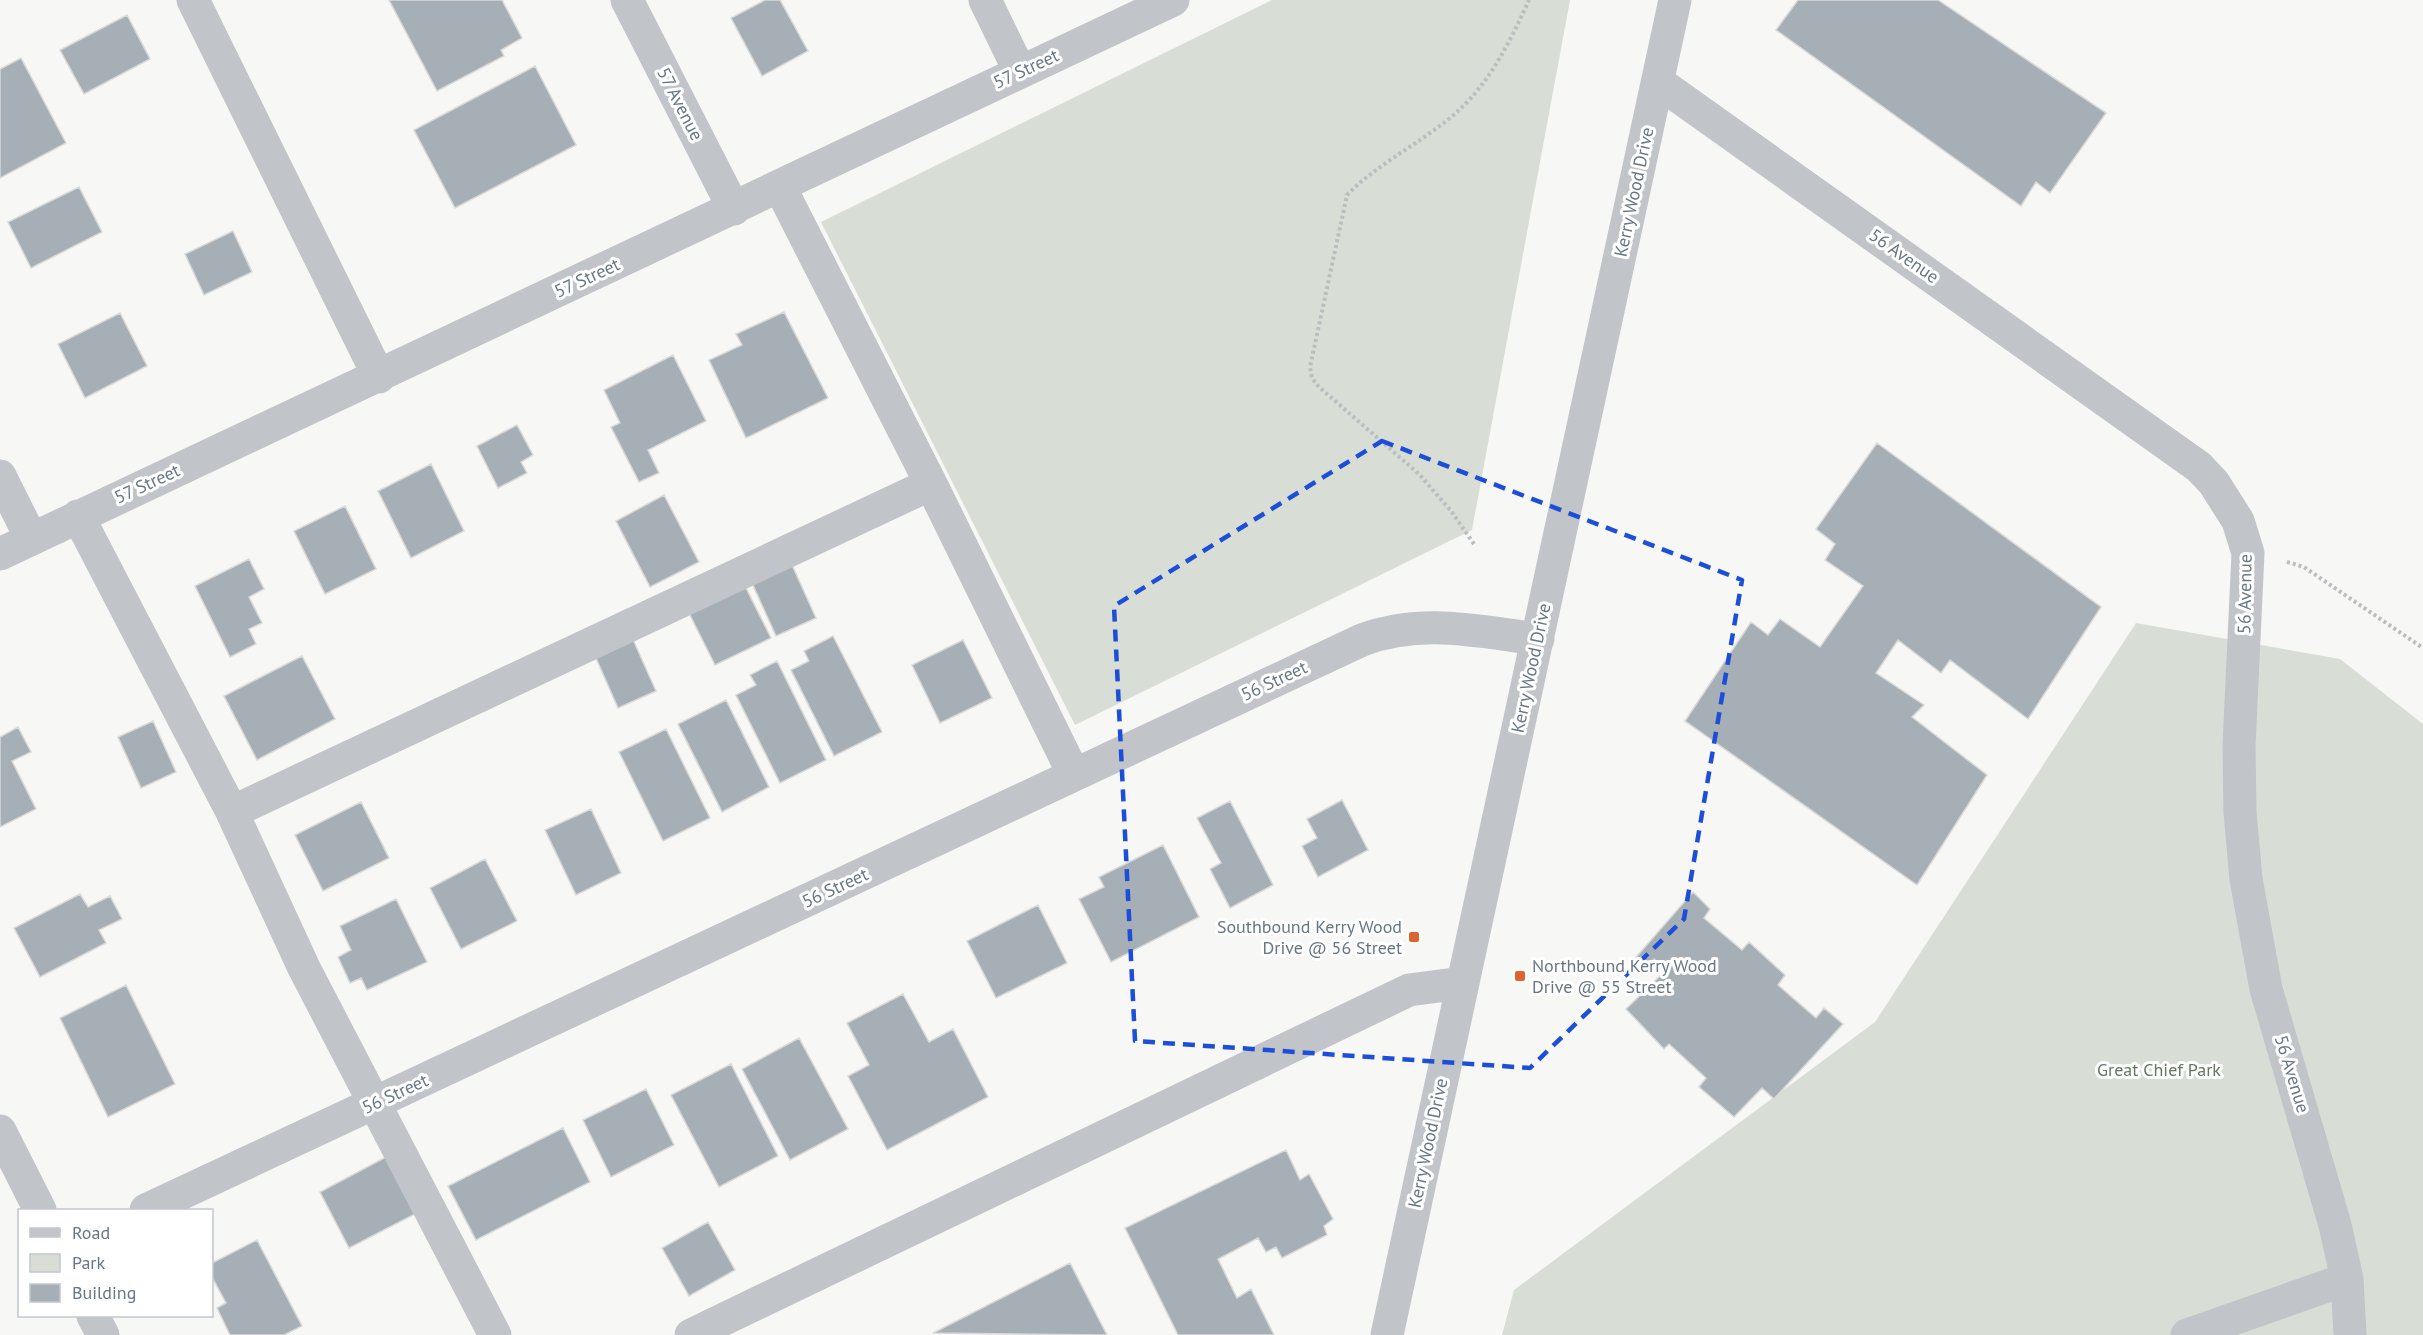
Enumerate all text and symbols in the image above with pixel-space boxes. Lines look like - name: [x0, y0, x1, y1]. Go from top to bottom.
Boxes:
- street label: 57 Street: [989, 43, 1062, 94]
- street label: 57 Avenue: [652, 63, 709, 144]
- street label: Kerry Wood Drive: [1609, 125, 1658, 259]
- street label: 56 Avenue: [1865, 223, 1944, 288]
- street label: 57 Street: [550, 252, 623, 303]
- street label: 57 Street: [110, 458, 183, 509]
- street label: 56 Avenue: [2232, 554, 2257, 634]
- street label: Kerry Wood Drive: [1506, 601, 1555, 735]
- street label: 56 Street: [1237, 655, 1311, 706]
- street label: 56 Street: [798, 862, 872, 913]
- place label: Southbound Kerry Wood Drive @ 56 Street: [1217, 915, 1402, 959]
- marker: Southbound Kerry Wood Drive @ 56 Street: [1407, 930, 1421, 944]
- place label: Northbound Kerry Wood Drive @ 55 Street: [1532, 954, 1717, 998]
- marker: Northbound Kerry Wood Drive @ 55 Street: [1513, 969, 1527, 983]
- street label: 56 Avenue: [2270, 1032, 2315, 1116]
- park label: Great Chief Park: [2097, 1058, 2221, 1081]
- street label: 56 Street: [358, 1068, 432, 1119]
- street label: Kerry Wood Drive: [1403, 1076, 1452, 1210]
- legend: [18, 1209, 213, 1317]
- text: Road: [72, 1221, 110, 1244]
- text: Park: [72, 1251, 105, 1274]
- text: Building: [72, 1281, 136, 1304]

